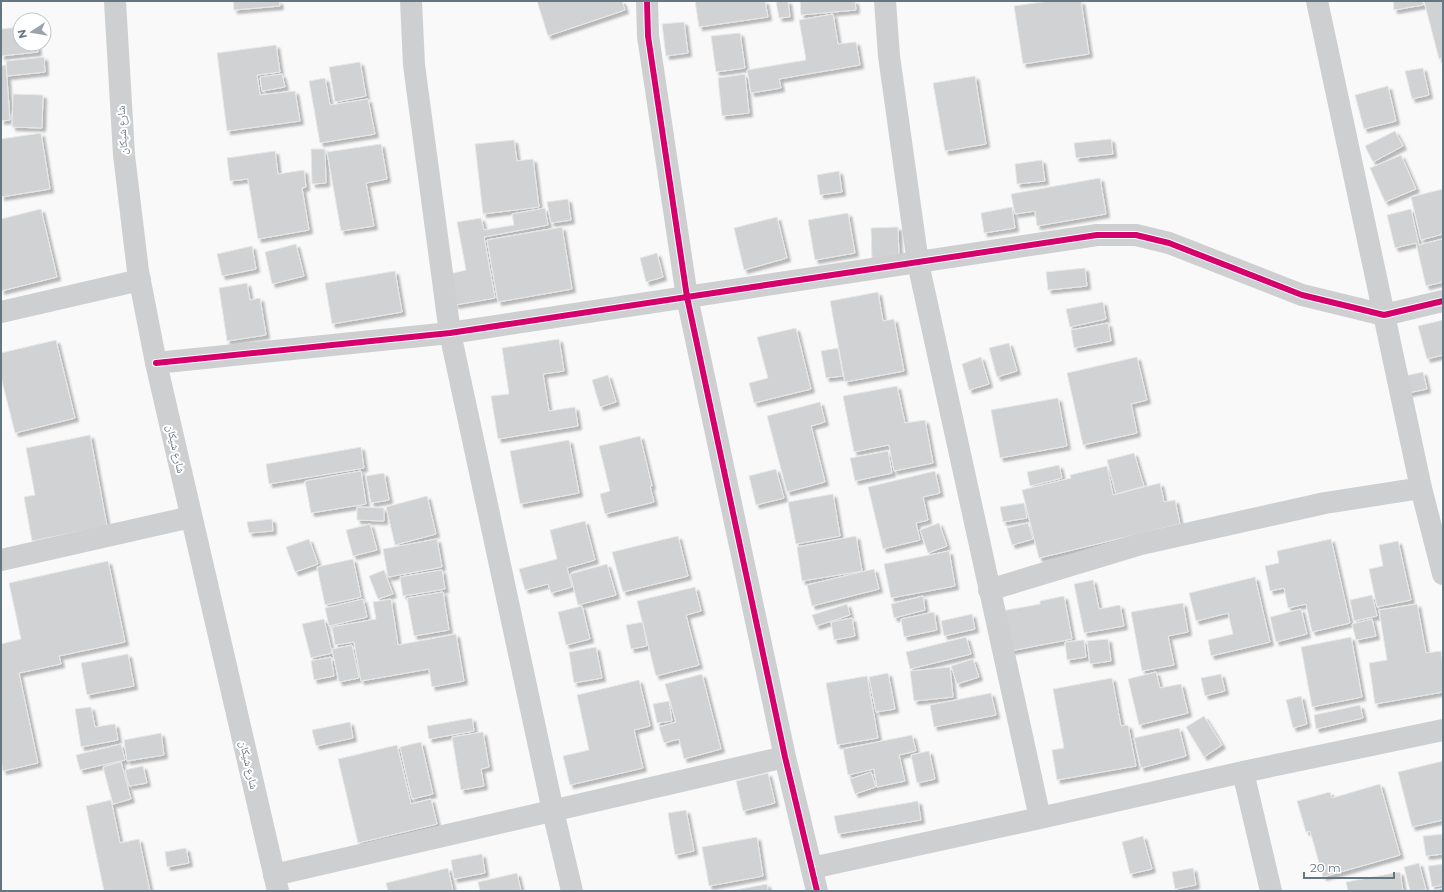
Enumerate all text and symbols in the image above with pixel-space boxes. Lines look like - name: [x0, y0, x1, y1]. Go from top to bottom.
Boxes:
- north arrow: [12, 12, 52, 52]
- text: N: [14, 28, 30, 40]
- street label: شارع شيكان: [114, 105, 130, 155]
- street label: شارع شيكان: [164, 423, 188, 475]
- street label: شارع شيكان: [237, 739, 261, 791]
- scale bar: [1304, 854, 1394, 880]
- text: 20 m: [1310, 860, 1341, 875]

